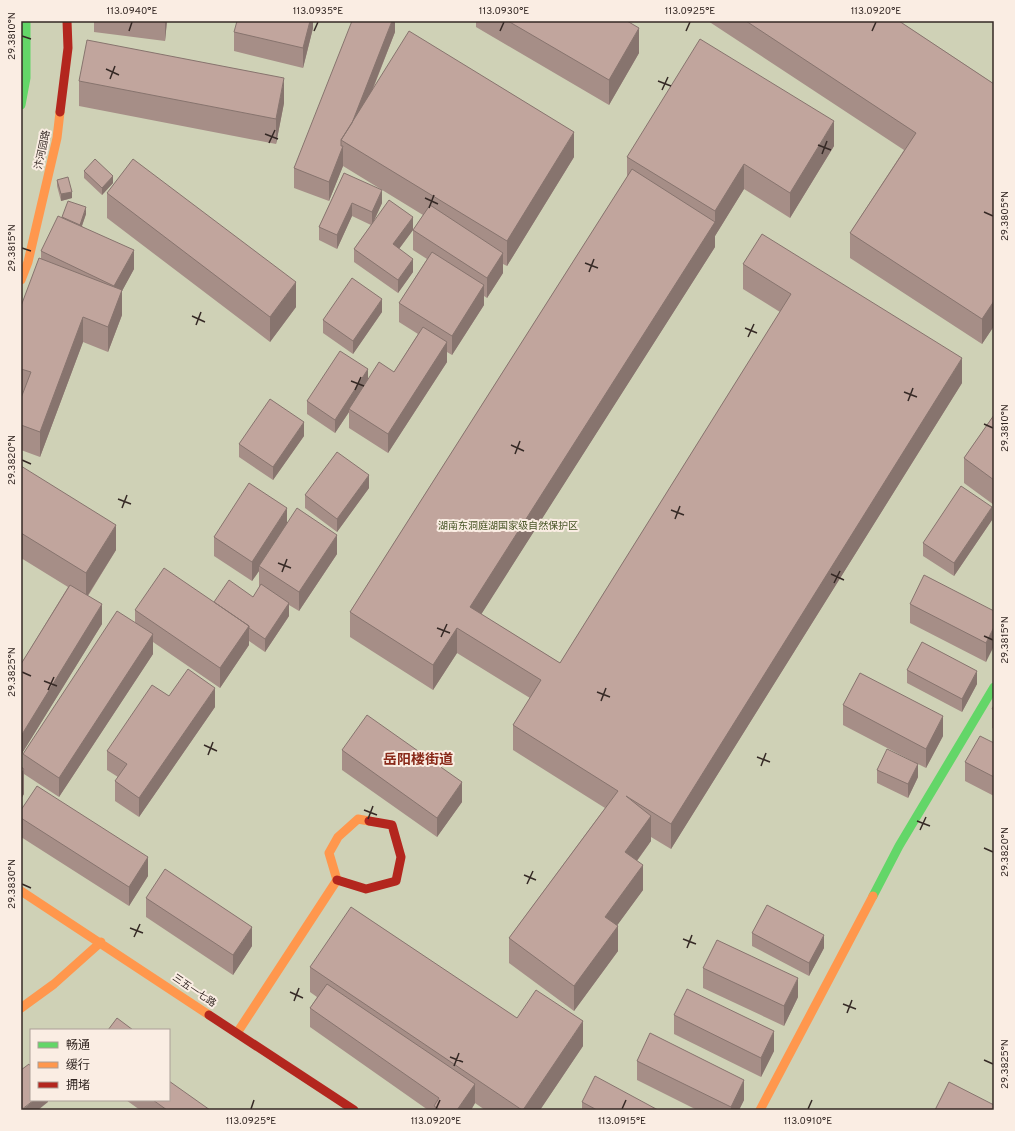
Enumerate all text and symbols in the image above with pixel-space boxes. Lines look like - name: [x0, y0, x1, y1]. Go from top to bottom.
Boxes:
- text: 113.0940°E: [107, 5, 157, 18]
- text: 113.0935°E: [293, 5, 343, 18]
- text: 113.0930°E: [479, 5, 529, 18]
- text: 113.0925°E: [665, 5, 715, 18]
- text: 113.0920°E: [851, 5, 901, 18]
- text: 29.3810°N: [6, 12, 19, 60]
- street label: 汴河园路: [32, 129, 54, 171]
- text: 29.3805°N: [999, 191, 1012, 241]
- text: 29.3815°N: [6, 224, 19, 272]
- text: 29.3810°N: [999, 404, 1012, 452]
- text: 29.3820°N: [6, 435, 19, 485]
- park label: 湖南东洞庭湖国家级自然保护区: [438, 520, 578, 533]
- text: 29.3815°N: [999, 616, 1012, 664]
- text: 29.3825°N: [6, 647, 19, 697]
- district label: 岳阳楼街道: [383, 751, 453, 769]
- text: 29.3820°N: [999, 827, 1012, 877]
- text: 29.3830°N: [6, 859, 19, 909]
- street label: 三五一七路: [170, 972, 218, 1010]
- legend: [30, 1029, 170, 1101]
- text: 畅通: [66, 1038, 90, 1054]
- text: 29.3825°N: [999, 1039, 1012, 1089]
- text: 缓行: [66, 1058, 90, 1074]
- text: 拥堵: [66, 1078, 90, 1094]
- text: 113.0925°E: [226, 1115, 276, 1128]
- text: 113.0920°E: [411, 1115, 461, 1128]
- text: 113.0915°E: [598, 1115, 646, 1128]
- text: 113.0910°E: [784, 1115, 832, 1128]

